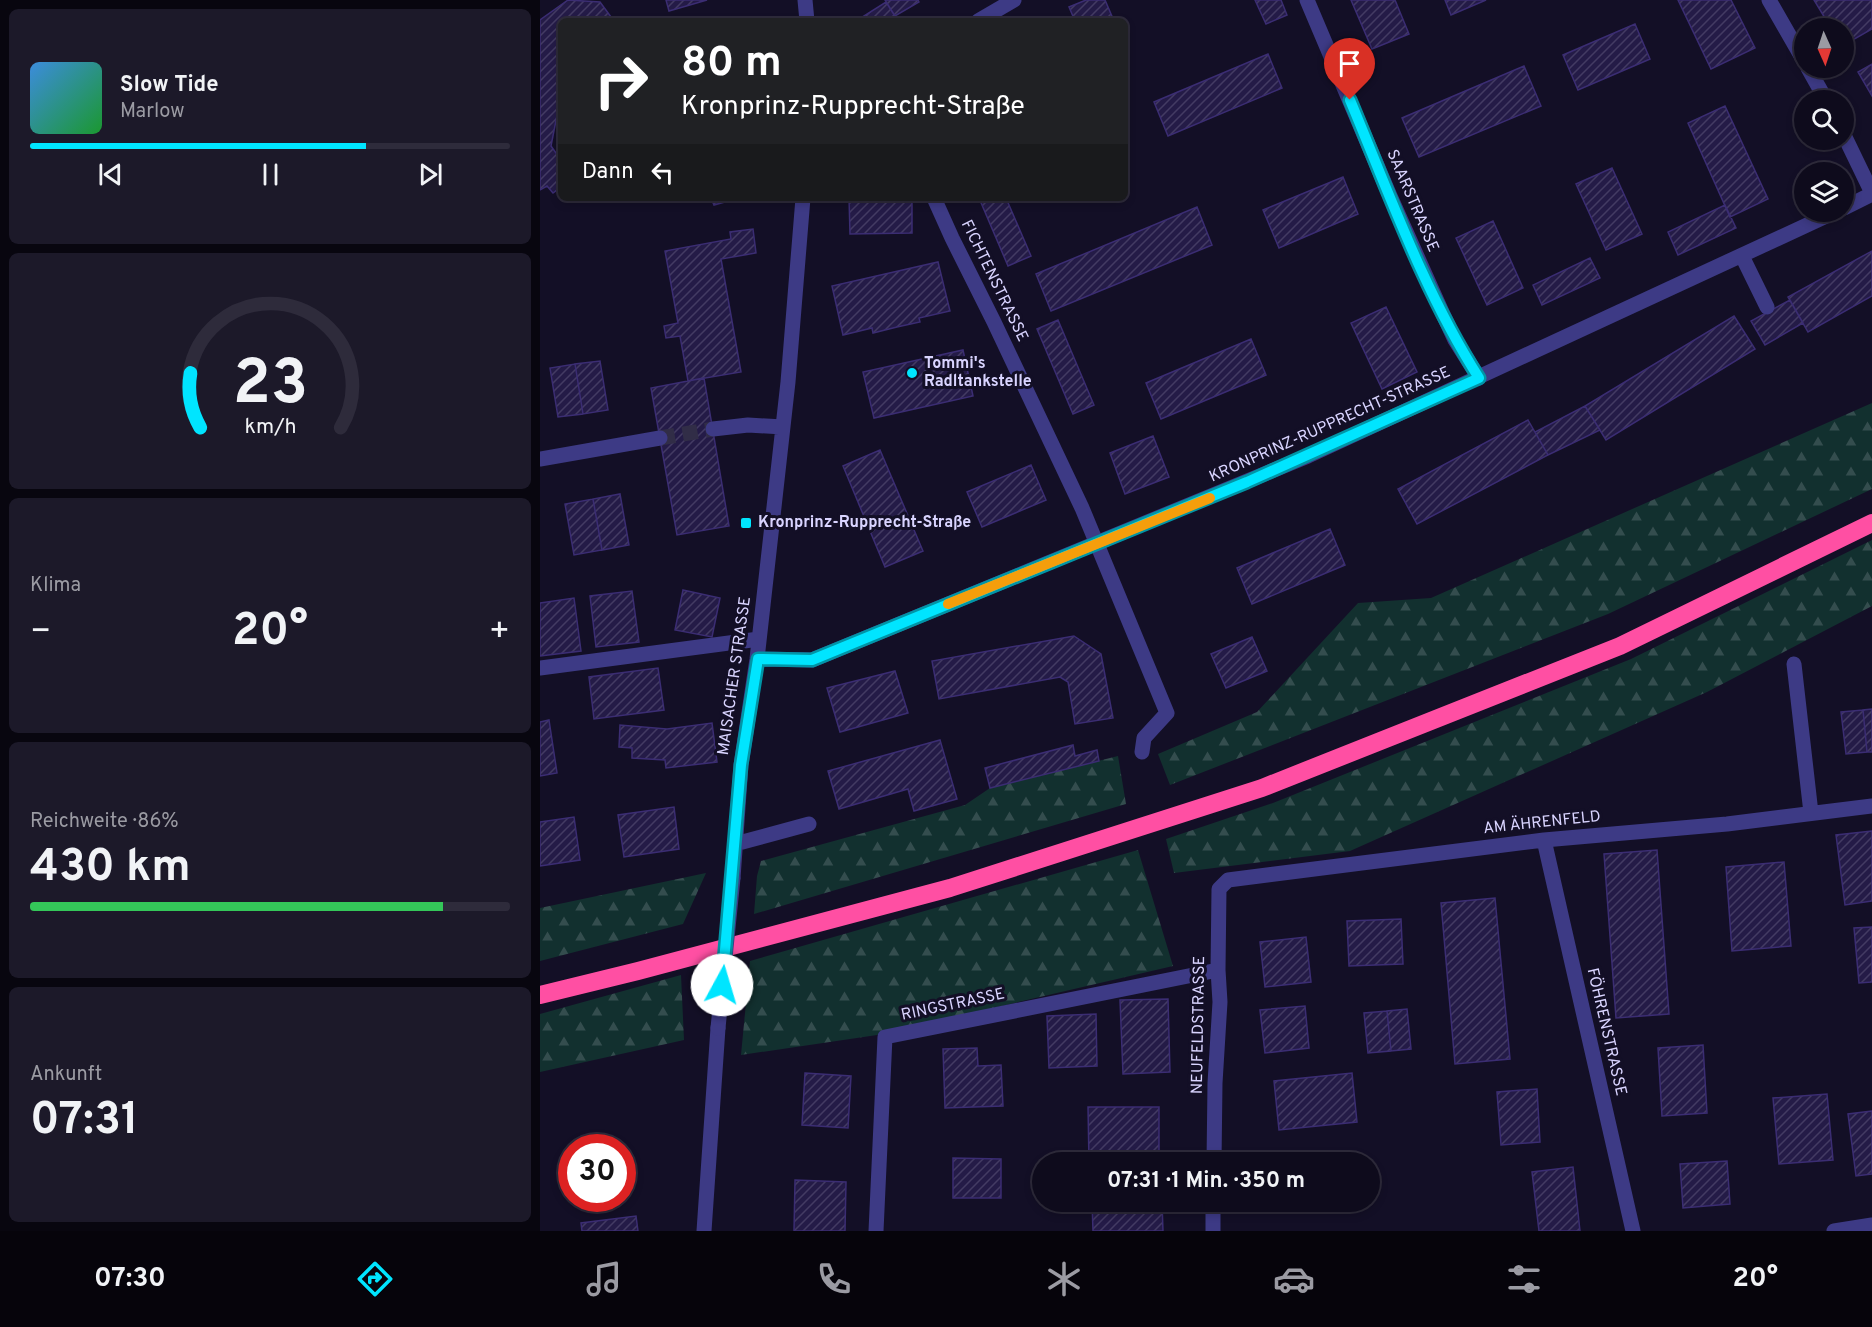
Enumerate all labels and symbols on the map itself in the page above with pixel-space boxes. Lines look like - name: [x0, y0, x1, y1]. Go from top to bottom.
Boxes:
- north arrow: [1794, 18, 1854, 78]
- pin: [1324, 38, 1375, 100]
- street label: SAARSTRASSE: [1381, 147, 1443, 255]
- street label: FICHTENSTRASSE: [956, 217, 1032, 345]
- place label: Tommi's Radltankstelle: [924, 354, 1032, 392]
- street label: KRONPRINZ-RUPPRECHT-STRASSE: [1206, 363, 1454, 487]
- marker: Tommi's Radltankstelle: [905, 366, 919, 380]
- place label: Kronprinz-Rupprecht-Straße: [758, 513, 971, 533]
- marker: Kronprinz-Rupprecht-Straße: [739, 516, 753, 530]
- street label: MAISACHER STRASSE: [714, 595, 756, 757]
- street label: AM ÄHRENFELD: [1482, 806, 1602, 839]
- position arrow: [690, 953, 754, 1017]
- street label: NEUFELDSTRASSE: [1188, 956, 1210, 1094]
- street label: FÖHRENSTRASSE: [1582, 966, 1632, 1098]
- street label: RINGSTRASSE: [899, 984, 1007, 1026]
- speed limit sign: 30: [558, 1134, 636, 1212]

